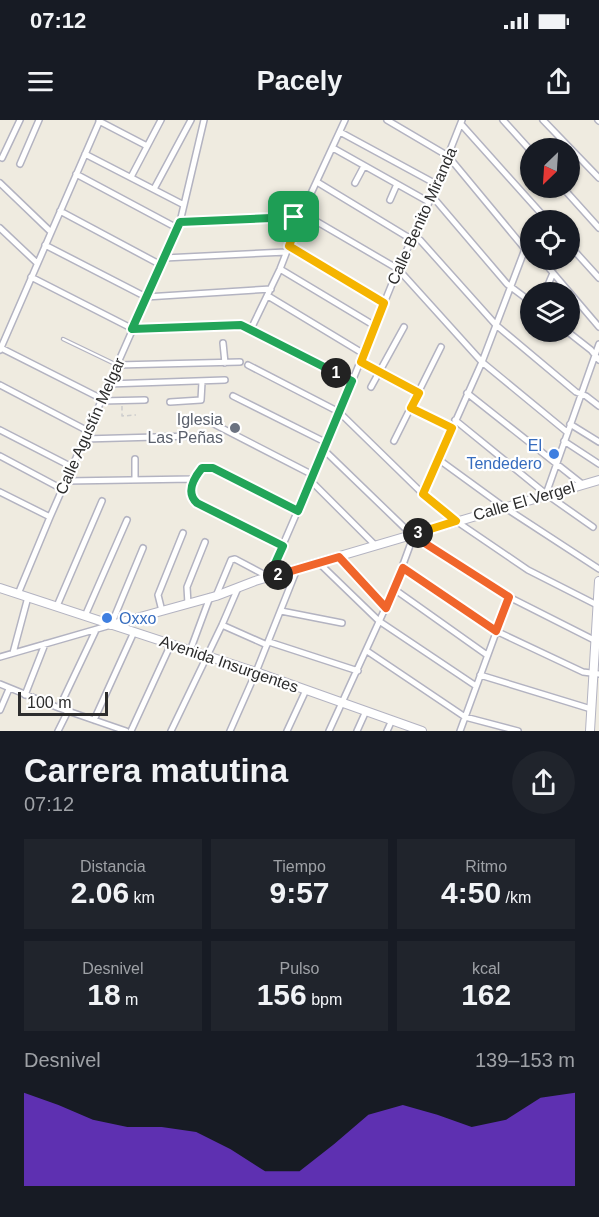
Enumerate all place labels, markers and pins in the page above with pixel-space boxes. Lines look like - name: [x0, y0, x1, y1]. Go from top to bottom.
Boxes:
- pin: [268, 191, 319, 242]
- pin: 1: [321, 358, 351, 388]
- place label: Iglesia Las Peñas: [147, 411, 223, 446]
- marker: Iglesia Las Peñas: [228, 421, 242, 435]
- place label: El Tendedero: [466, 437, 542, 472]
- marker: El Tendedero: [547, 447, 561, 461]
- pin: 3: [403, 518, 433, 548]
- pin: 2: [263, 560, 293, 590]
- place label: Oxxo: [119, 610, 156, 627]
- marker: Oxxo: [100, 611, 114, 625]

